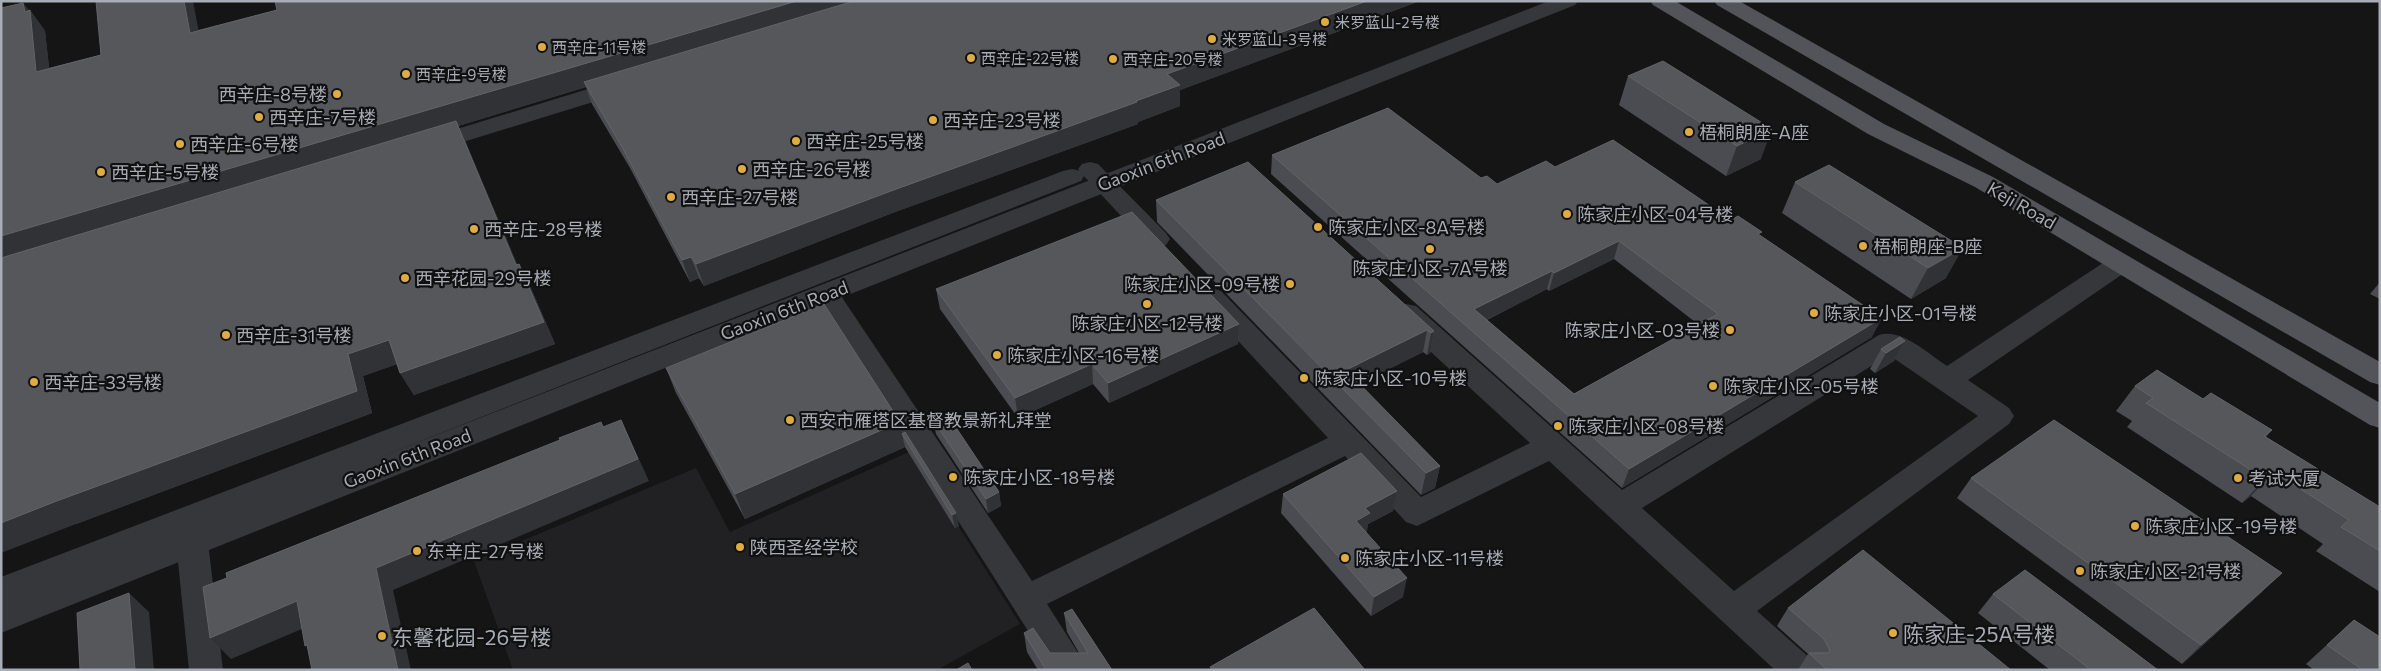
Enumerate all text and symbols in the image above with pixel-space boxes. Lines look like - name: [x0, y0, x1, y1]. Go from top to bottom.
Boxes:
- place label: 米罗蓝山-2号楼: [1335, 13, 1440, 31]
- marker: 米罗蓝山-2号楼: [1319, 16, 1331, 28]
- place label: 米罗蓝山-3号楼: [1222, 30, 1327, 48]
- marker: 米罗蓝山-3号楼: [1206, 33, 1218, 45]
- place label: 西辛庄-11号楼: [552, 38, 646, 56]
- marker: 西辛庄-11号楼: [536, 41, 548, 53]
- place label: 西辛庄-22号楼: [981, 49, 1079, 67]
- place label: 西辛庄-20号楼: [1123, 50, 1222, 68]
- marker: 西辛庄-22号楼: [965, 52, 977, 64]
- marker: 西辛庄-20号楼: [1107, 53, 1119, 65]
- place label: 西辛庄-9号楼: [416, 65, 506, 83]
- marker: 西辛庄-9号楼: [400, 68, 412, 80]
- place label: 西辛庄-8号楼: [218, 83, 327, 105]
- marker: 西辛庄-8号楼: [331, 88, 343, 100]
- place label: 西辛庄-7号楼: [269, 106, 376, 128]
- place label: 西辛庄-23号楼: [943, 109, 1061, 131]
- marker: 西辛庄-7号楼: [253, 111, 265, 123]
- marker: 西辛庄-23号楼: [927, 114, 939, 126]
- place label: 梧桐朗座-A座: [1699, 121, 1809, 143]
- marker: 梧桐朗座-A座: [1683, 126, 1695, 138]
- street label: Gaoxin 6th Road: [1094, 127, 1228, 195]
- place label: 西辛庄-25号楼: [806, 130, 924, 152]
- place label: 西辛庄-6号楼: [190, 133, 299, 155]
- marker: 西辛庄-25号楼: [790, 135, 802, 147]
- marker: 西辛庄-6号楼: [174, 138, 186, 150]
- place label: 西辛庄-26号楼: [752, 158, 870, 180]
- place label: 西辛庄-5号楼: [111, 161, 219, 183]
- marker: 西辛庄-26号楼: [736, 163, 748, 175]
- marker: 西辛庄-5号楼: [95, 166, 107, 178]
- street label: Keji Road: [1984, 177, 2060, 233]
- place label: 西辛庄-27号楼: [681, 186, 798, 208]
- marker: 西辛庄-27号楼: [665, 191, 677, 203]
- place label: 陈家庄小区-04号楼: [1577, 203, 1733, 225]
- marker: 陈家庄小区-04号楼: [1561, 208, 1573, 220]
- place label: 陈家庄小区-8A号楼: [1328, 216, 1485, 238]
- place label: 西辛庄-28号楼: [484, 218, 602, 240]
- marker: 陈家庄小区-8A号楼: [1312, 221, 1324, 233]
- marker: 西辛庄-28号楼: [468, 223, 480, 235]
- place label: 梧桐朗座-B座: [1873, 235, 1982, 257]
- marker: 梧桐朗座-B座: [1857, 240, 1869, 252]
- marker: 陈家庄小区-7A号楼: [1424, 243, 1436, 255]
- place label: 陈家庄小区-7A号楼: [1352, 257, 1508, 279]
- place label: 西辛花园-29号楼: [415, 267, 551, 289]
- marker: 西辛花园-29号楼: [399, 272, 411, 284]
- place label: 陈家庄小区-09号楼: [1124, 273, 1280, 295]
- street label: Gaoxin 6th Road: [717, 276, 851, 344]
- marker: 陈家庄小区-09号楼: [1284, 278, 1296, 290]
- marker: 陈家庄小区-12号楼: [1141, 298, 1153, 310]
- place label: 陈家庄小区-01号楼: [1824, 302, 1977, 324]
- marker: 陈家庄小区-01号楼: [1808, 307, 1820, 319]
- place label: 陈家庄小区-12号楼: [1071, 312, 1223, 334]
- place label: 陈家庄小区-03号楼: [1564, 319, 1720, 341]
- place label: 西辛庄-31号楼: [236, 324, 352, 346]
- marker: 陈家庄小区-03号楼: [1724, 324, 1736, 336]
- marker: 西辛庄-31号楼: [220, 329, 232, 341]
- place label: 陈家庄小区-16号楼: [1007, 344, 1159, 366]
- marker: 陈家庄小区-16号楼: [991, 349, 1003, 361]
- place label: 陈家庄小区-10号楼: [1314, 367, 1467, 389]
- place label: 西辛庄-33号楼: [44, 371, 162, 393]
- marker: 陈家庄小区-10号楼: [1298, 372, 1310, 384]
- place label: 陈家庄小区-05号楼: [1723, 375, 1879, 397]
- marker: 西辛庄-33号楼: [28, 376, 40, 388]
- marker: 陈家庄小区-05号楼: [1707, 380, 1719, 392]
- place label: 西安市雁塔区基督教景新礼拜堂: [800, 409, 1052, 431]
- marker: 西安市雁塔区基督教景新礼拜堂: [784, 414, 796, 426]
- place label: 陈家庄小区-08号楼: [1568, 415, 1724, 437]
- marker: 陈家庄小区-08号楼: [1552, 420, 1564, 432]
- street label: Gaoxin 6th Road: [340, 424, 474, 492]
- place label: 陈家庄小区-18号楼: [963, 466, 1115, 488]
- place label: 考试大厦: [2248, 467, 2320, 489]
- marker: 陈家庄小区-18号楼: [947, 471, 959, 483]
- marker: 考试大厦: [2232, 472, 2244, 484]
- place label: 陈家庄小区-19号楼: [2145, 515, 2297, 537]
- marker: 陈家庄小区-19号楼: [2129, 520, 2141, 532]
- place label: 陕西圣经学校: [750, 536, 858, 558]
- place label: 东辛庄-27号楼: [427, 540, 544, 562]
- marker: 陕西圣经学校: [734, 541, 746, 553]
- marker: 东辛庄-27号楼: [411, 545, 423, 557]
- place label: 陈家庄小区-11号楼: [1355, 547, 1504, 569]
- marker: 陈家庄小区-11号楼: [1339, 552, 1351, 564]
- place label: 陈家庄小区-21号楼: [2090, 560, 2241, 582]
- marker: 陈家庄小区-21号楼: [2074, 565, 2086, 577]
- place label: 陈家庄-25A号楼: [1903, 621, 2055, 646]
- place label: 东馨花园-26号楼: [392, 624, 551, 649]
- marker: 陈家庄-25A号楼: [1887, 627, 1899, 639]
- marker: 东馨花园-26号楼: [376, 630, 388, 642]

